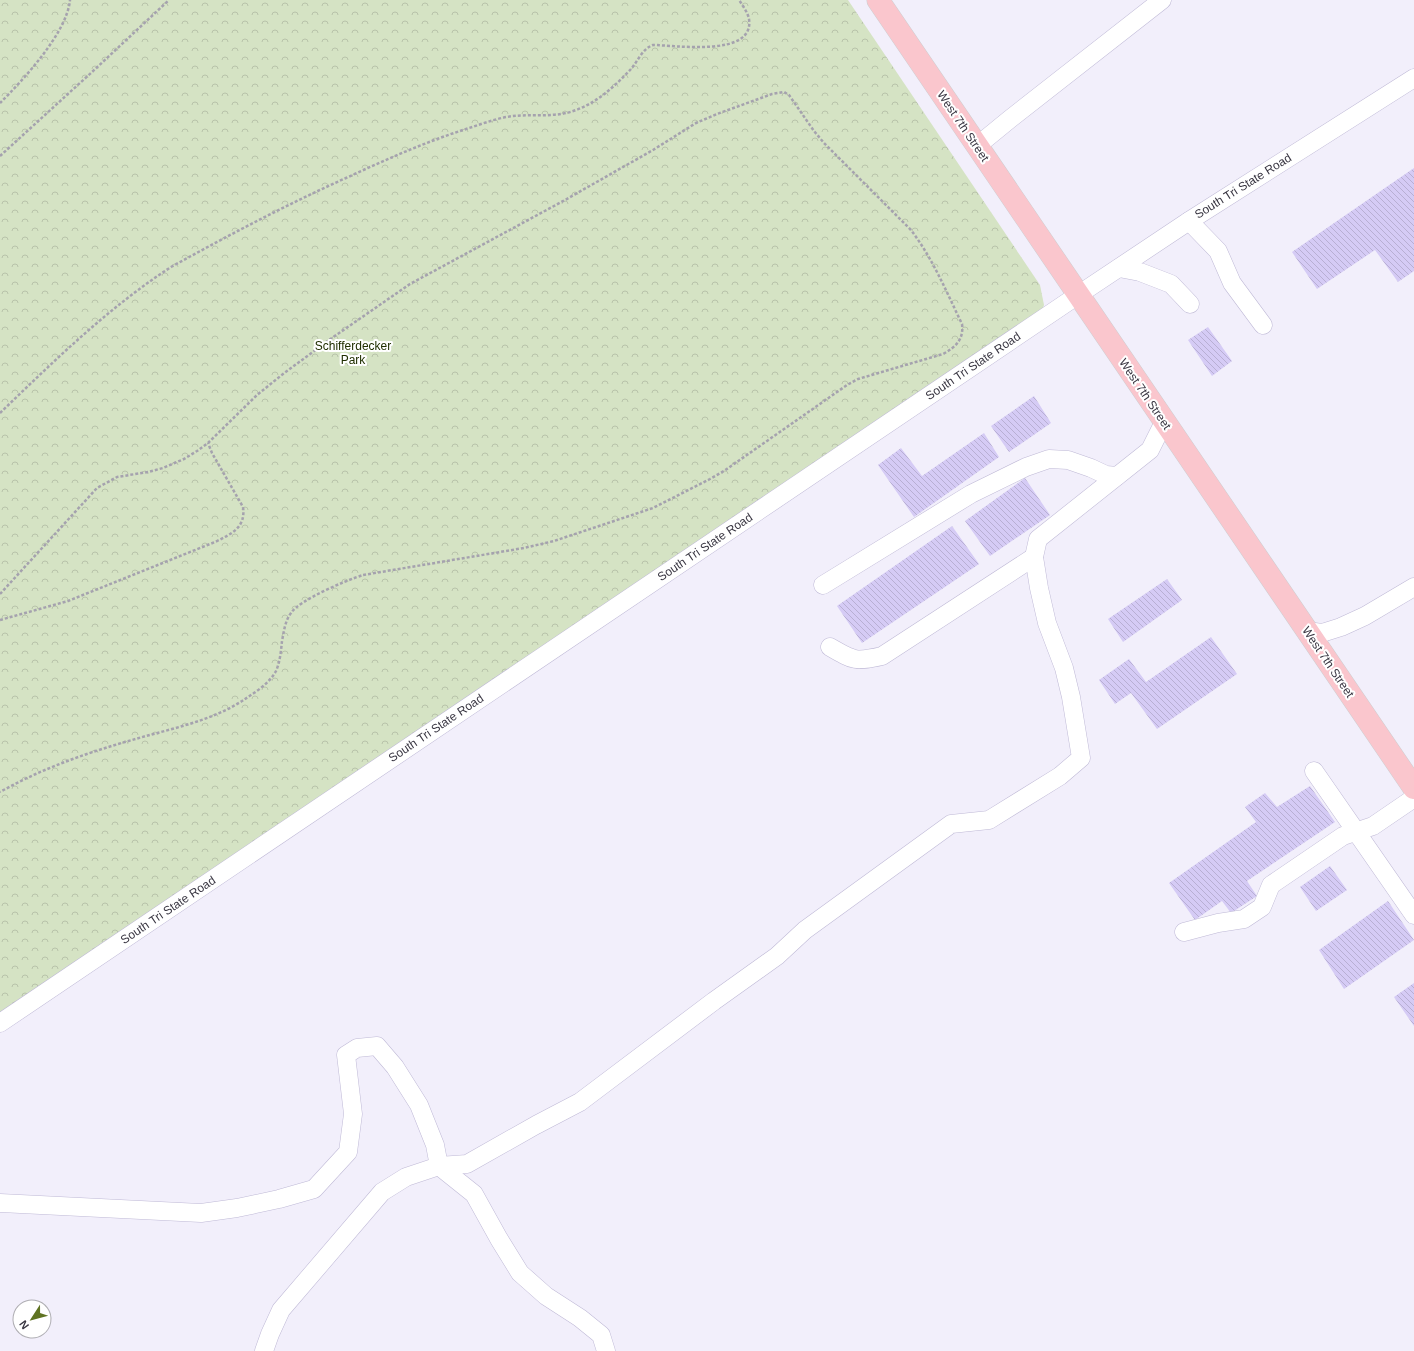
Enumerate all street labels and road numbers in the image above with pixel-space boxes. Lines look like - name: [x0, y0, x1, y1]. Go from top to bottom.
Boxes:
- street label: West 7th Street: [934, 88, 992, 165]
- street label: South Tri State Road: [1192, 151, 1294, 221]
- street label: South Tri State Road: [923, 329, 1023, 403]
- street label: West 7th Street: [1116, 356, 1174, 433]
- street label: South Tri State Road: [655, 510, 755, 584]
- street label: West 7th Street: [1299, 624, 1357, 701]
- street label: South Tri State Road: [386, 691, 486, 765]
- street label: South Tri State Road: [118, 873, 218, 947]

